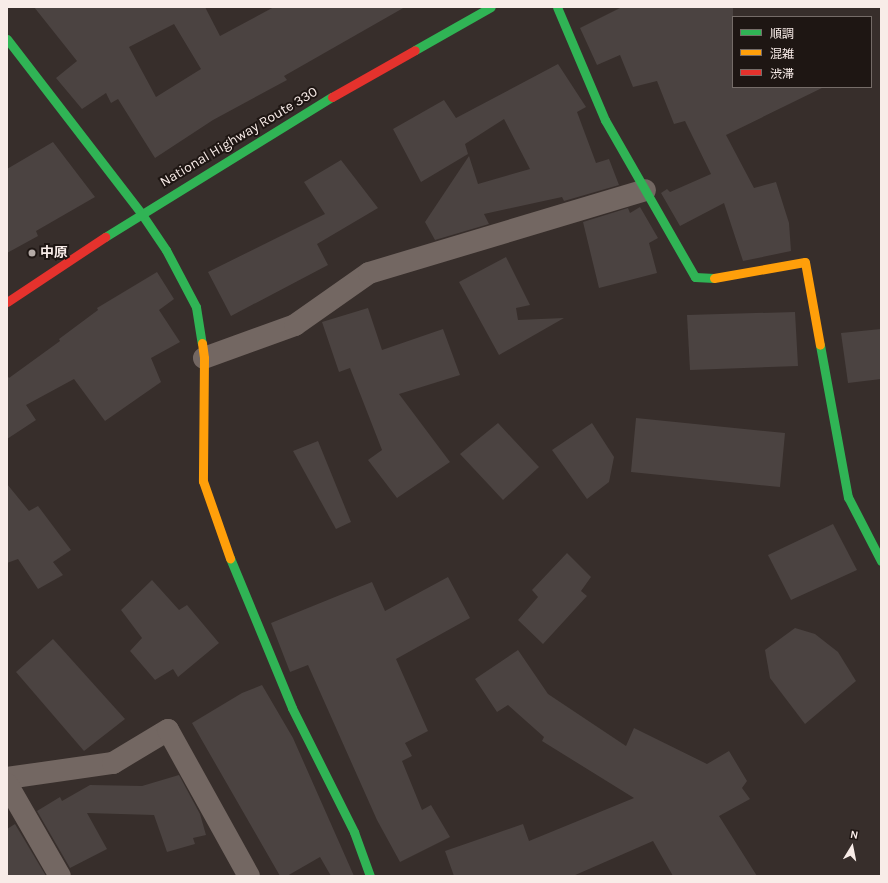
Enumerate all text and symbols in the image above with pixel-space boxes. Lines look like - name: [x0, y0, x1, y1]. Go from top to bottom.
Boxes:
- legend: [732, 16, 872, 88]
- text: 順調: [770, 27, 794, 41]
- text: 混雑: [770, 47, 794, 61]
- text: 渋滞: [770, 67, 794, 81]
- street label: National Highway Route 330: [157, 83, 321, 191]
- place label: 中原: [40, 245, 68, 261]
- marker: 中原: [27, 248, 37, 258]
- north arrow: [832, 827, 872, 867]
- text: N: [849, 828, 859, 842]

